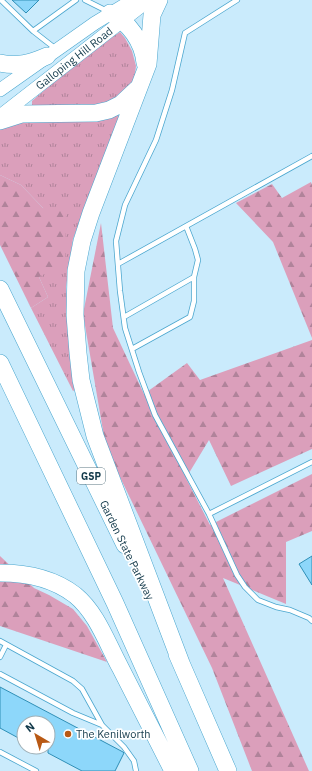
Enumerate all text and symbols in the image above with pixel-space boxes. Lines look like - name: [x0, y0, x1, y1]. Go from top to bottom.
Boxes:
- street label: Galloping Hill Road: [33, 24, 115, 93]
- road number: GSP: [77, 468, 105, 484]
- street label: Garden State Parkway: [97, 498, 157, 603]
- north arrow: [16, 715, 56, 755]
- text: N: [22, 719, 37, 735]
- place label: The Kenilworth: [76, 727, 151, 741]
- marker: The Kenilworth: [63, 729, 73, 739]

